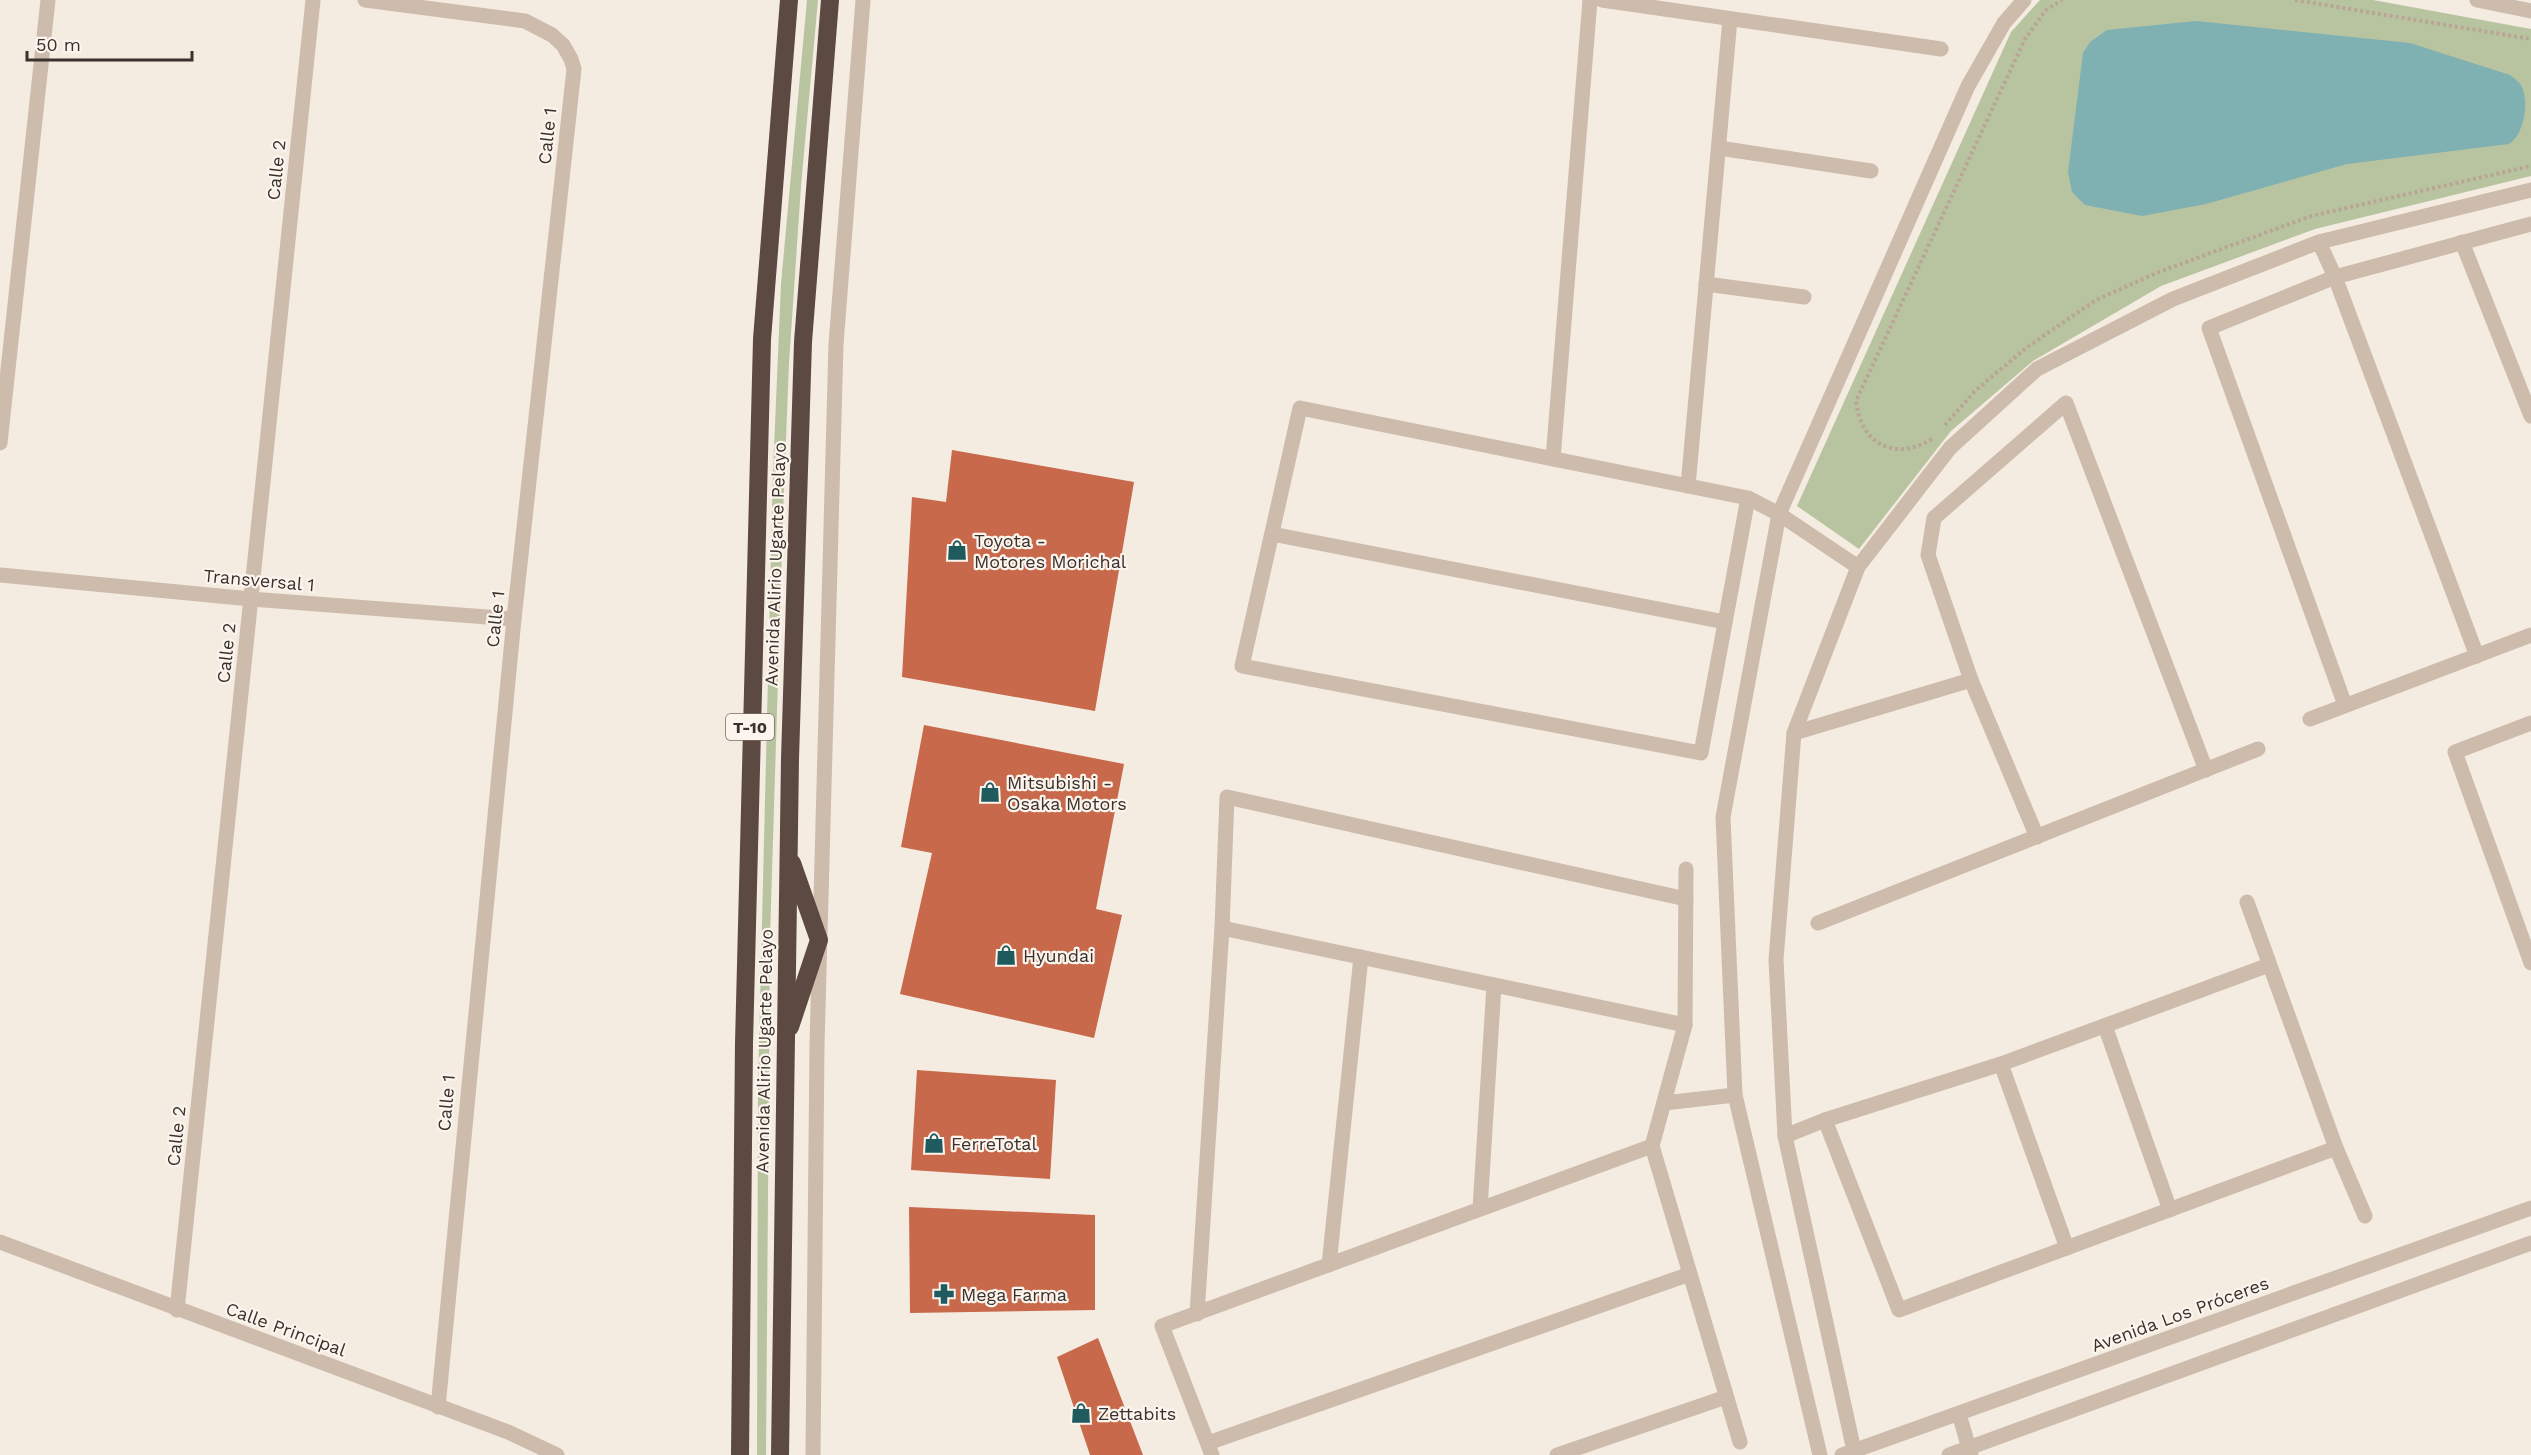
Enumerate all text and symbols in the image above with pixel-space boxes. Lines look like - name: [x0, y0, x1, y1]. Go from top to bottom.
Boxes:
- scale bar: [27, 24, 192, 62]
- text: 50 m: [36, 34, 81, 55]
- street label: Calle 1: [534, 107, 560, 165]
- street label: Calle 2: [262, 139, 290, 201]
- street label: Avenida Alirio Ugarte Pelayo: [760, 442, 790, 686]
- place label: Toyota - Motores Morichal: [974, 530, 1127, 572]
- shop icon: Toyota - Motores Morichal: [945, 538, 969, 562]
- street label: Transversal 1: [203, 565, 315, 595]
- street label: Calle 1: [482, 590, 508, 648]
- street label: Calle 2: [212, 622, 240, 684]
- road number: T-10: [726, 714, 774, 740]
- place label: Mitsubishi - Osaka Motors: [1007, 772, 1127, 814]
- shop icon: Mitsubishi - Osaka Motors: [978, 780, 1002, 804]
- street label: Avenida Alirio Ugarte Pelayo: [751, 929, 777, 1173]
- shop icon: Hyundai: [994, 943, 1018, 967]
- place label: Hyundai: [1023, 945, 1094, 966]
- street label: Calle 1: [433, 1074, 459, 1132]
- street label: Calle 2: [162, 1105, 190, 1167]
- shop icon: FerreTotal: [922, 1131, 946, 1155]
- place label: FerreTotal: [951, 1133, 1038, 1154]
- street label: Avenida Los Próceres: [2088, 1272, 2272, 1356]
- pharmacy icon: Mega Farma: [932, 1282, 956, 1306]
- place label: Mega Farma: [961, 1284, 1067, 1305]
- street label: Calle Principal: [223, 1298, 349, 1361]
- shop icon: Zettabits: [1069, 1401, 1093, 1425]
- place label: Zettabits: [1098, 1403, 1176, 1424]

